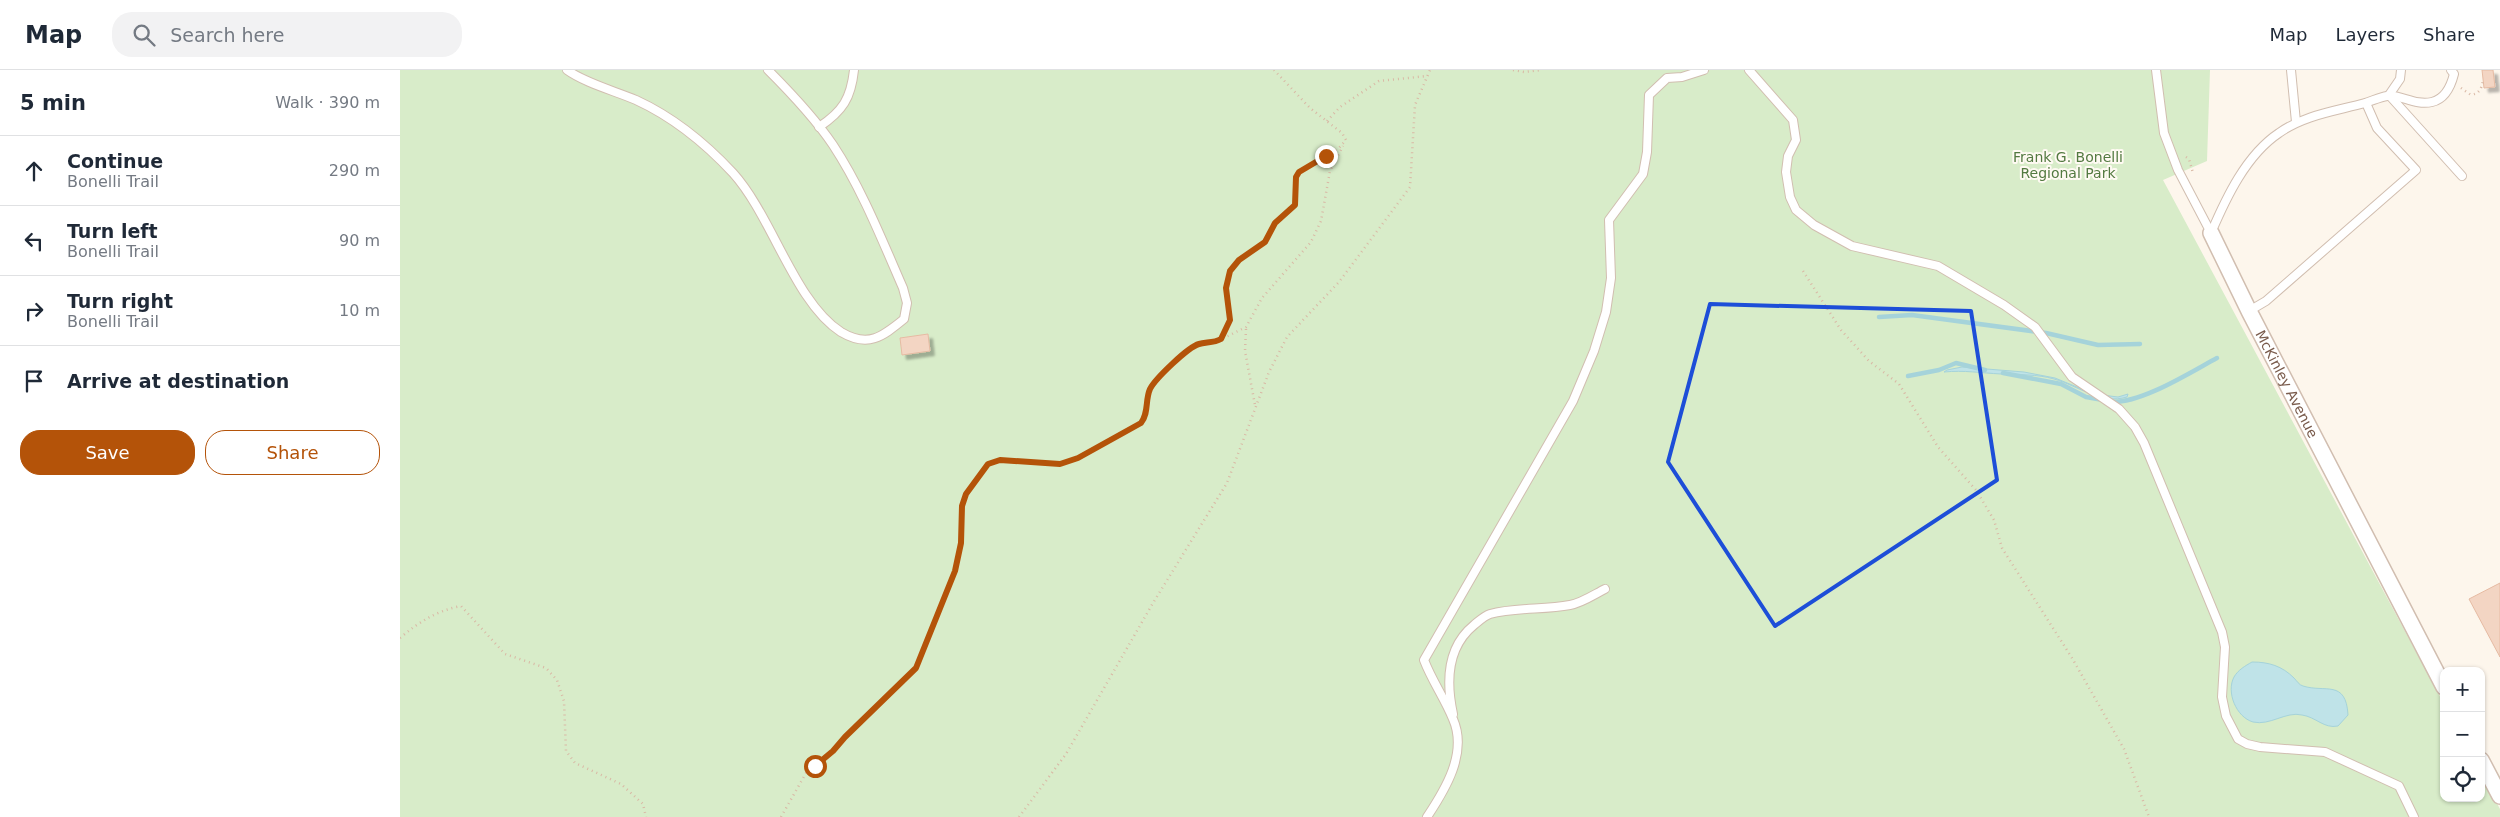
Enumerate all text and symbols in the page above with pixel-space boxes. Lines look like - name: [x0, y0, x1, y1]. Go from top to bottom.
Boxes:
- search box: [112, 12, 462, 57]
- text: Map: [25, 21, 82, 49]
- icon: search: [130, 21, 158, 49]
- text: Search here: [170, 24, 284, 46]
- text: Map: [2269, 24, 2307, 45]
- text: Layers: [2335, 24, 2395, 45]
- text: Share: [2423, 24, 2475, 45]
- text: 5 min: [20, 91, 86, 115]
- text: Walk · 390 m: [275, 93, 380, 112]
- route end: [1315, 145, 1338, 168]
- park label: Frank G. Bonelli Regional Park: [2013, 149, 2123, 181]
- text: Continue: [67, 150, 163, 172]
- icon: ahead: [20, 157, 48, 185]
- text: 290 m: [329, 161, 380, 180]
- text: Bonelli Trail: [67, 172, 159, 191]
- text: Turn left: [67, 220, 158, 242]
- icon: left: [20, 227, 48, 255]
- text: 90 m: [339, 231, 380, 250]
- text: Bonelli Trail: [67, 242, 159, 261]
- text: Turn right: [67, 290, 173, 312]
- icon: right: [20, 297, 48, 325]
- text: 10 m: [339, 301, 380, 320]
- text: Bonelli Trail: [67, 312, 159, 331]
- street label: McKinley Avenue: [2252, 327, 2321, 441]
- icon: arrive: [20, 367, 48, 395]
- text: Arrive at destination: [67, 370, 289, 392]
- button: Save: [20, 430, 195, 475]
- button: Share: [205, 430, 380, 475]
- map controls: [2440, 667, 2485, 802]
- button: +: [2440, 667, 2485, 712]
- button: −: [2440, 712, 2485, 757]
- route start: [804, 755, 827, 778]
- button: locate: [2440, 757, 2485, 802]

